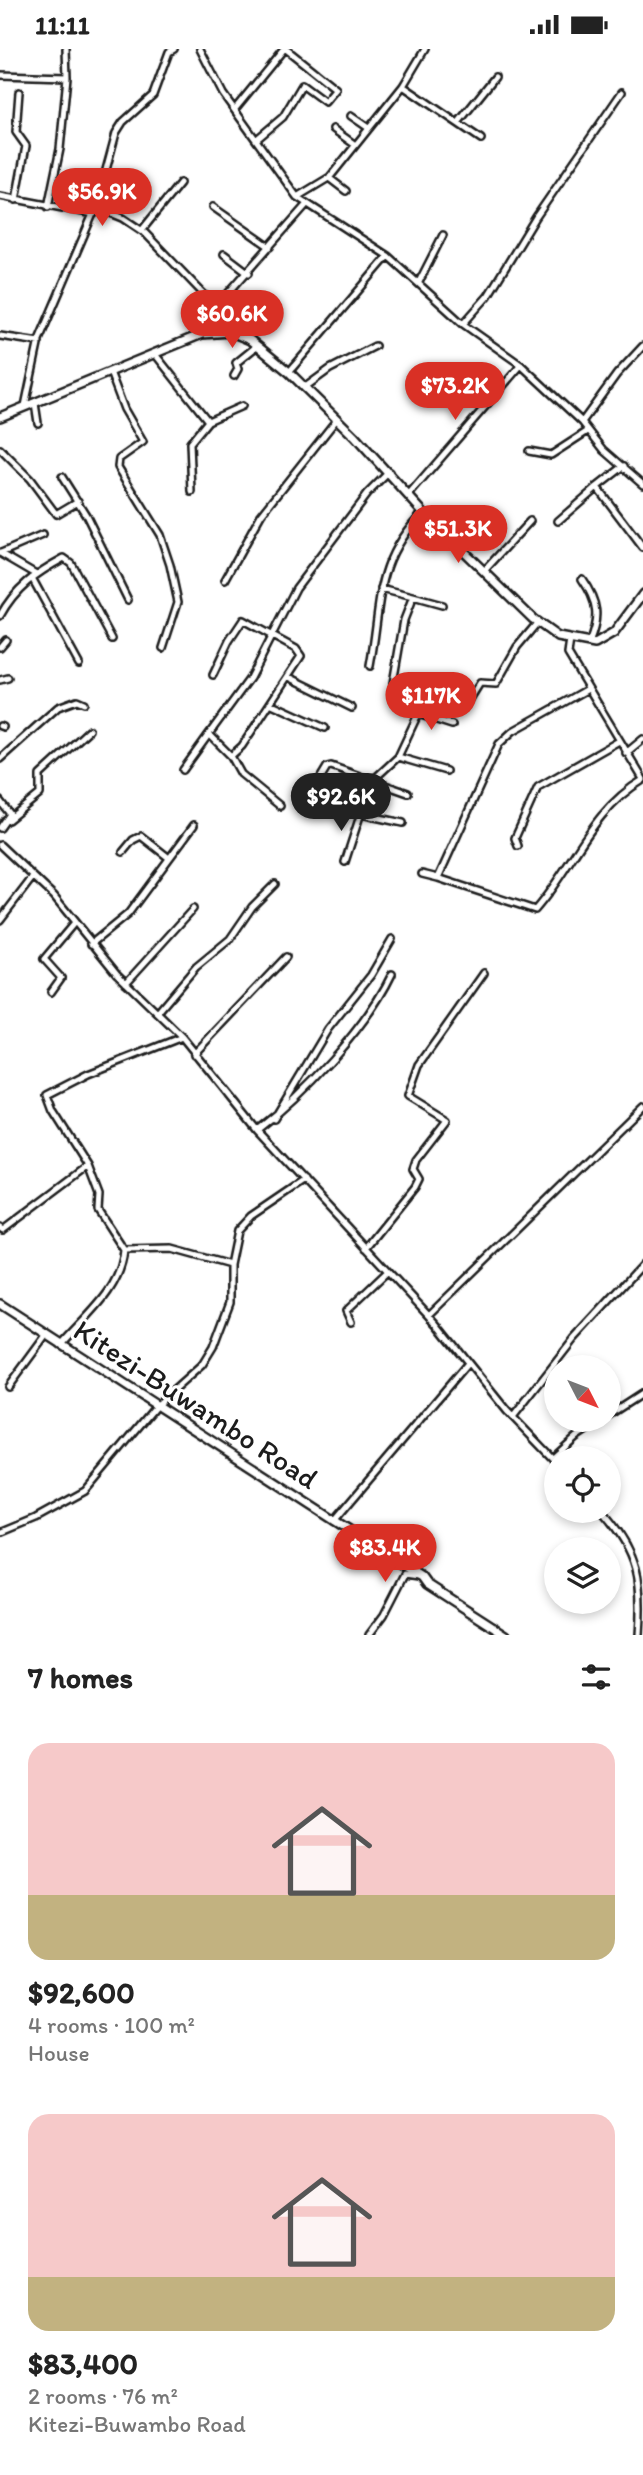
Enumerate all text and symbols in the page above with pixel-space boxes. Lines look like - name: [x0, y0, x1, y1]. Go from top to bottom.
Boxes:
- text: 11:11: [35, 9, 90, 41]
- pin: $56.9K: [45, 169, 159, 228]
- text: $56.9K: [68, 177, 136, 205]
- pin: $60.6K: [175, 291, 289, 350]
- text: $60.6K: [197, 299, 267, 327]
- pin: $73.2K: [398, 363, 512, 422]
- text: $73.2K: [421, 371, 489, 399]
- pin: $51.3K: [401, 505, 515, 565]
- text: $51.3K: [424, 514, 492, 542]
- pin: $117K: [382, 673, 480, 732]
- text: $117K: [401, 681, 461, 709]
- pin: $92.6K: [284, 773, 398, 833]
- text: $92.6K: [307, 782, 375, 810]
- street label: Kitezi-Buwambo Road: [67, 1311, 325, 1497]
- north arrow: [544, 1355, 621, 1431]
- map controls: [544, 1355, 621, 1614]
- button: locate: [544, 1446, 621, 1523]
- pin: $83.4K: [328, 1525, 442, 1584]
- text: $83.4K: [350, 1533, 420, 1561]
- button: layers: [544, 1537, 621, 1614]
- icon: filters: [577, 1658, 615, 1696]
- text: 7 homes: [28, 1659, 133, 1696]
- icon: home: [259, 1788, 385, 1914]
- text: $92,600: [28, 1974, 135, 2011]
- text: 4 rooms · 100 m²: [28, 2011, 195, 2039]
- text: House: [28, 2039, 90, 2067]
- icon: home: [259, 2159, 385, 2285]
- text: $83,400: [28, 2345, 138, 2382]
- text: 2 rooms · 76 m²: [28, 2382, 178, 2410]
- text: Kitezi-Buwambo Road: [28, 2410, 246, 2438]

